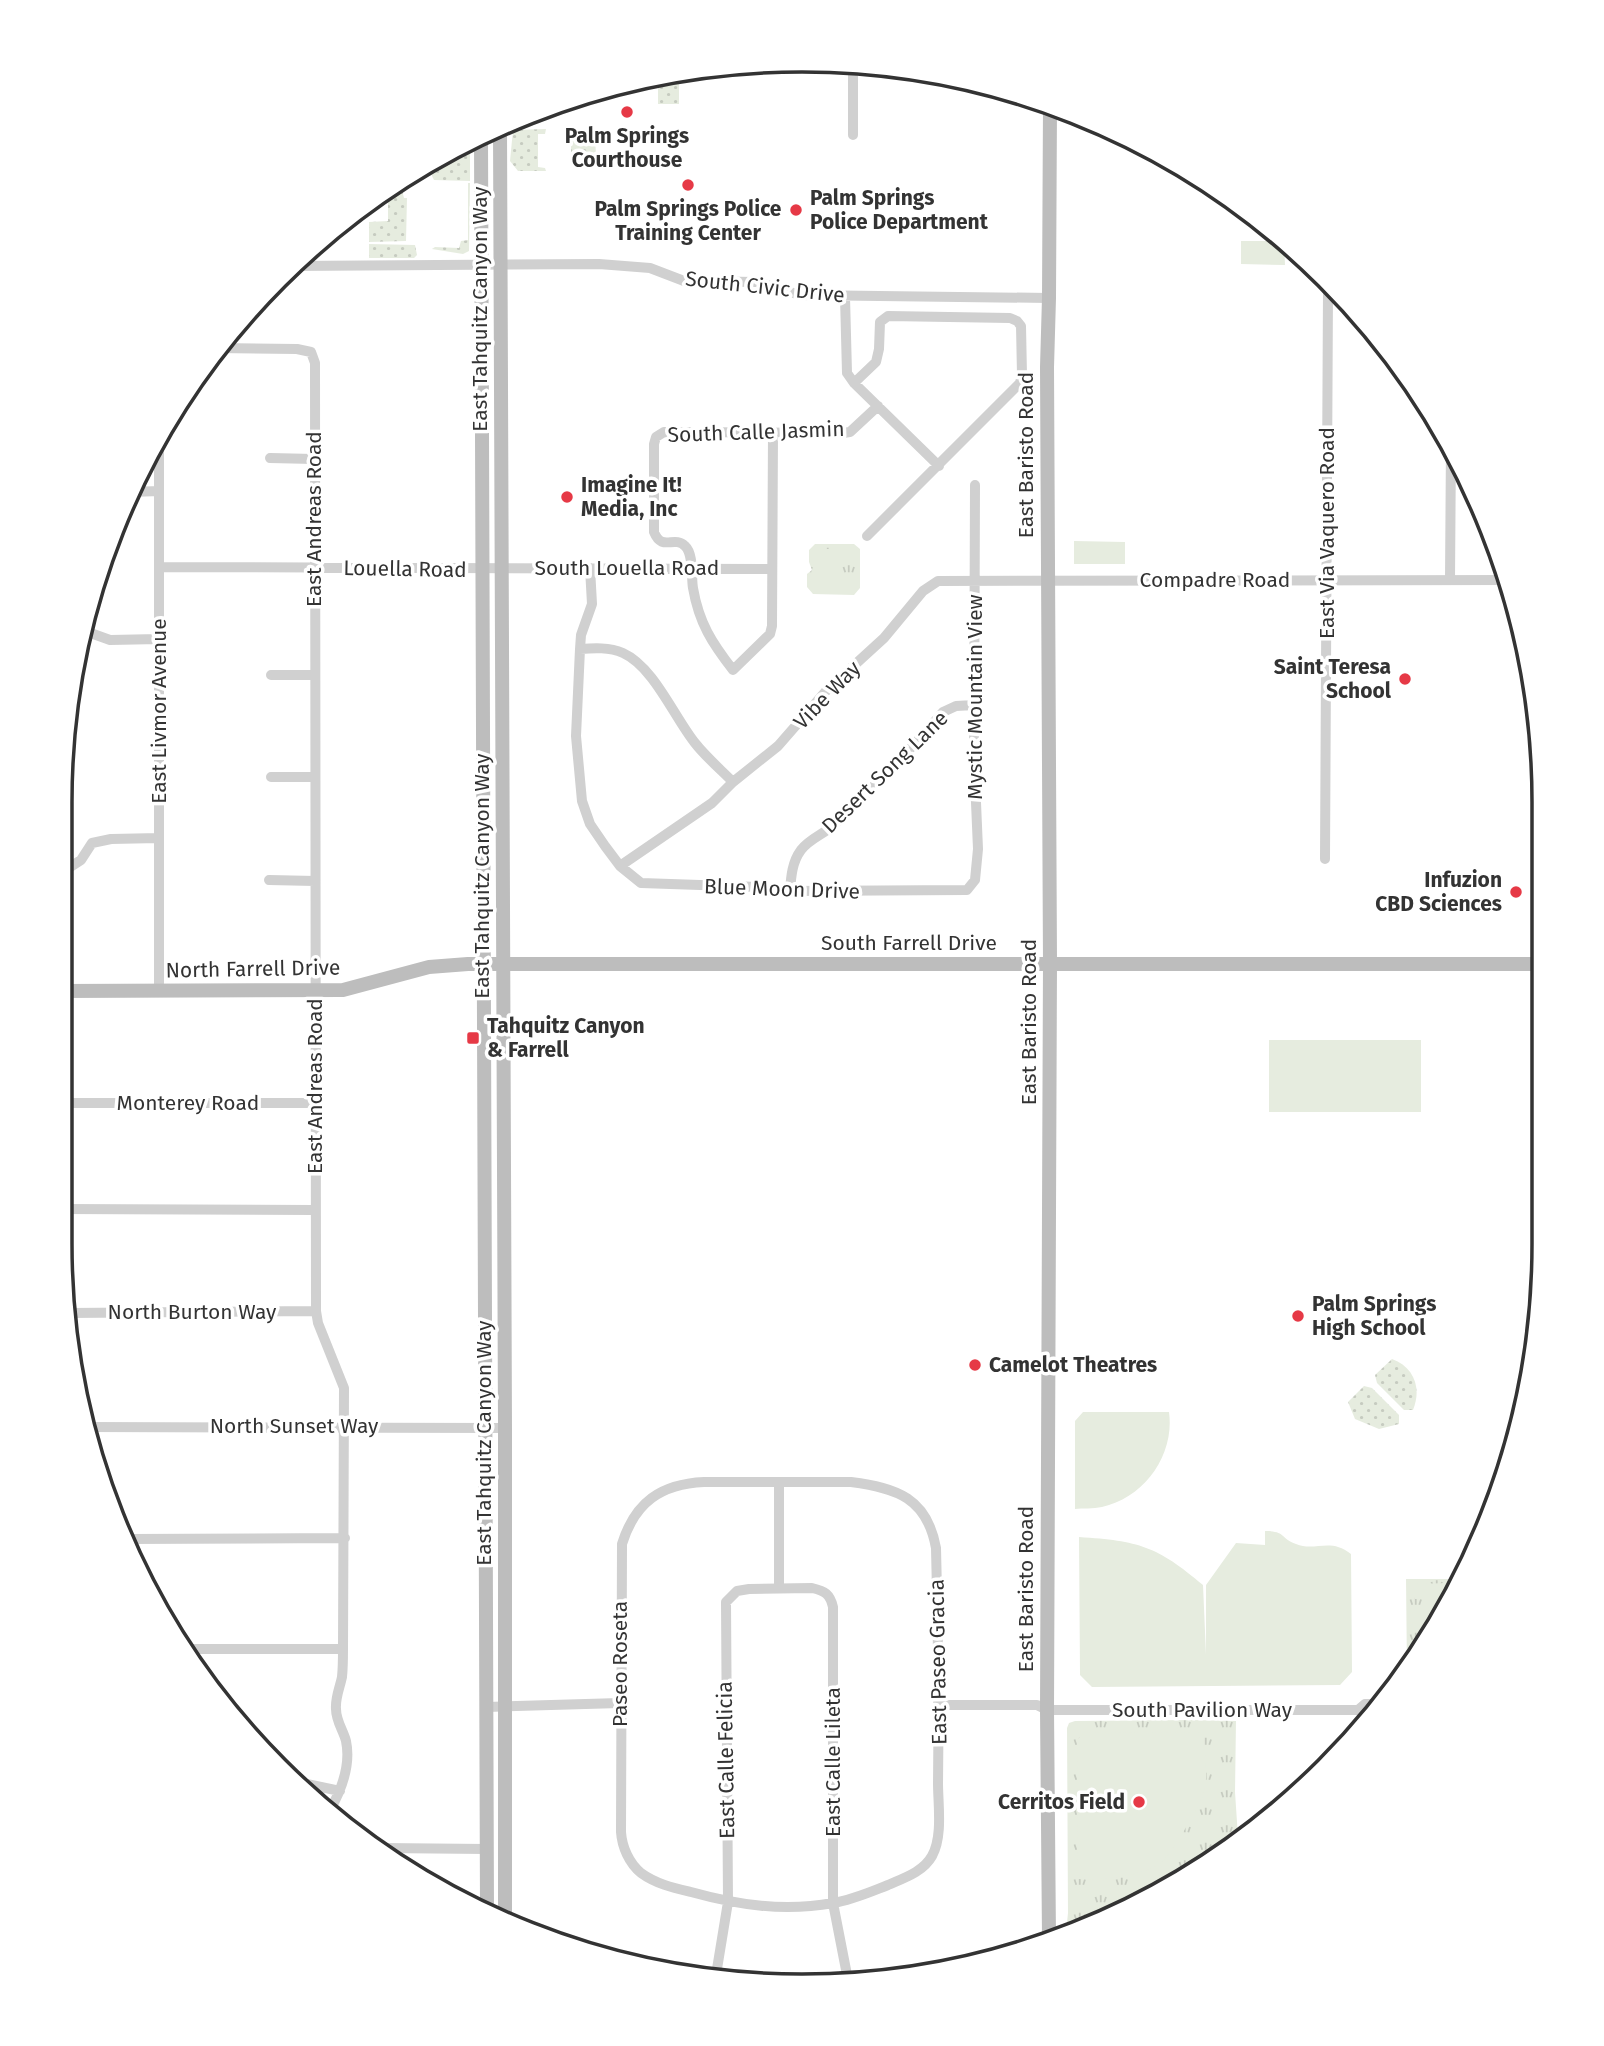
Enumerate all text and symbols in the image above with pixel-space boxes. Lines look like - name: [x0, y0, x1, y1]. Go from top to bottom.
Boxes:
- marker: Palm Springs Courthouse: [619, 104, 635, 120]
- place label: Palm Springs Courthouse: [565, 123, 689, 173]
- marker: Palm Springs Police Training Center: [680, 177, 696, 193]
- place label: Palm Springs Police Department: [810, 185, 989, 235]
- street label: East Tahquitz Canyon Way: [467, 186, 493, 432]
- place label: Palm Springs Police Training Center: [595, 196, 782, 246]
- marker: Palm Springs Police Department: [788, 202, 804, 218]
- street label: South Civic Drive: [684, 266, 846, 308]
- street label: East Baristo Road: [1013, 372, 1039, 538]
- street label: South Calle Jasmin: [667, 416, 845, 448]
- street label: East Via Vaquero Road: [1314, 427, 1340, 639]
- street label: East Andreas Road: [301, 431, 327, 607]
- place label: Imagine It! Media, Inc: [581, 472, 682, 522]
- marker: Imagine It! Media, Inc: [559, 489, 575, 505]
- street label: Louella Road: [343, 555, 467, 583]
- street label: South Louella Road: [535, 555, 719, 581]
- street label: Compadre Road: [1140, 567, 1290, 593]
- street label: Mystic Mountain View: [962, 594, 988, 800]
- street label: East Livmor Avenue: [146, 618, 172, 804]
- place label: Saint Teresa School: [1274, 654, 1392, 704]
- street label: Vibe Way: [788, 655, 866, 735]
- marker: Saint Teresa School: [1397, 671, 1413, 687]
- street label: Desert Song Lane: [816, 705, 954, 839]
- street label: East Tahquitz Canyon Way: [469, 753, 495, 999]
- place label: Infuzion CBD Sciences: [1375, 867, 1502, 917]
- street label: Blue Moon Drive: [704, 873, 860, 905]
- marker: Infuzion CBD Sciences: [1508, 884, 1524, 900]
- street label: South Farrell Drive: [821, 930, 997, 956]
- street label: East Baristo Road: [1016, 939, 1042, 1105]
- street label: North Farrell Drive: [165, 954, 341, 984]
- street label: East Andreas Road: [302, 998, 328, 1174]
- place label: Tahquitz Canyon & Farrell: [487, 1013, 645, 1063]
- marker: Tahquitz Canyon & Farrell: [465, 1030, 481, 1046]
- street label: Monterey Road: [117, 1090, 259, 1116]
- place label: Palm Springs High School: [1312, 1291, 1436, 1341]
- street label: North Burton Way: [108, 1299, 277, 1325]
- marker: Palm Springs High School: [1290, 1308, 1306, 1324]
- street label: East Tahquitz Canyon Way: [471, 1320, 497, 1566]
- place label: Camelot Theatres: [989, 1352, 1157, 1378]
- marker: Camelot Theatres: [967, 1357, 983, 1373]
- street label: North Sunset Way: [210, 1413, 379, 1439]
- street label: East Baristo Road: [1013, 1506, 1039, 1672]
- street label: East Paseo Gracia: [924, 1579, 952, 1745]
- street label: Paseo Roseta: [607, 1601, 633, 1727]
- street label: East Calle Felicia: [712, 1681, 740, 1839]
- street label: East Calle Lileta: [820, 1687, 846, 1837]
- street label: South Pavilion Way: [1112, 1697, 1293, 1723]
- place label: Cerritos Field: [998, 1789, 1125, 1815]
- marker: Cerritos Field: [1131, 1794, 1147, 1810]

